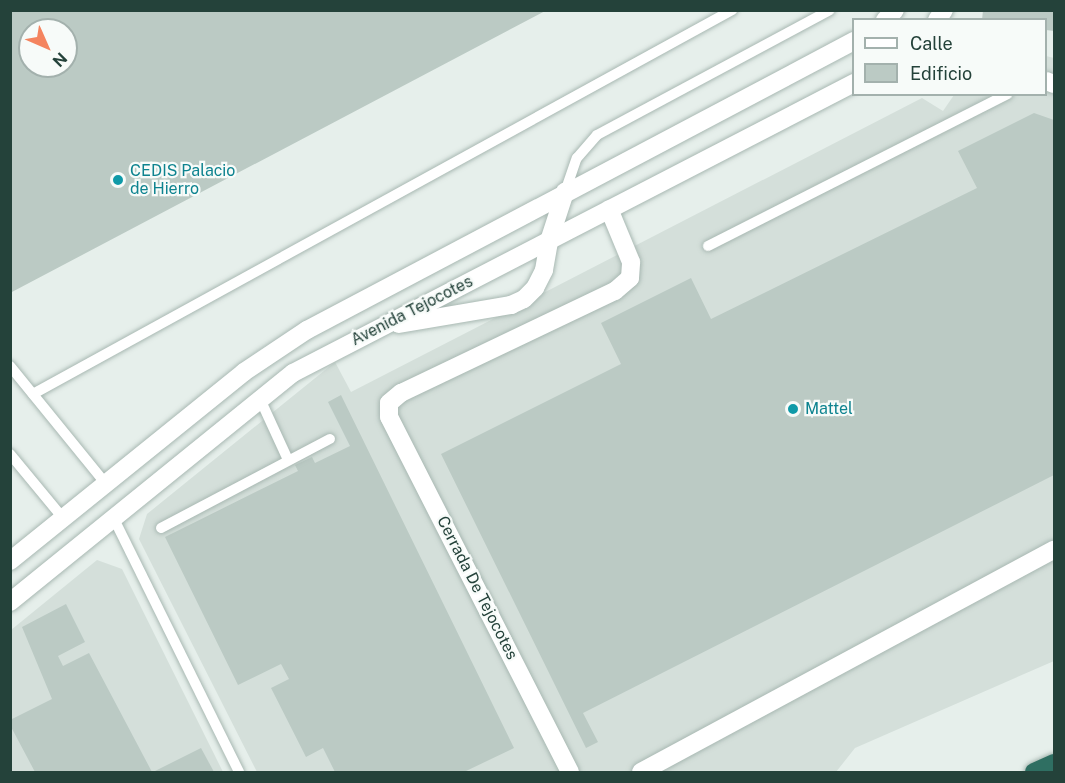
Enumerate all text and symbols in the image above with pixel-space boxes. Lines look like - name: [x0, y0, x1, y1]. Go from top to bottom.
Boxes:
- north arrow: [18, 18, 78, 78]
- legend: [852, 18, 1047, 96]
- text: Calle: [910, 33, 953, 54]
- text: N: [49, 49, 71, 71]
- text: Edificio: [910, 63, 972, 84]
- place label: CEDIS Palacio de Hierro: [130, 161, 235, 199]
- marker: CEDIS Palacio de Hierro: [111, 173, 125, 187]
- street label: Avenida Tejocotes: [348, 272, 476, 350]
- place label: Mattel: [805, 399, 853, 419]
- marker: Mattel: [786, 402, 800, 416]
- street label: Cerrada De Tejocotes: [432, 513, 522, 663]

